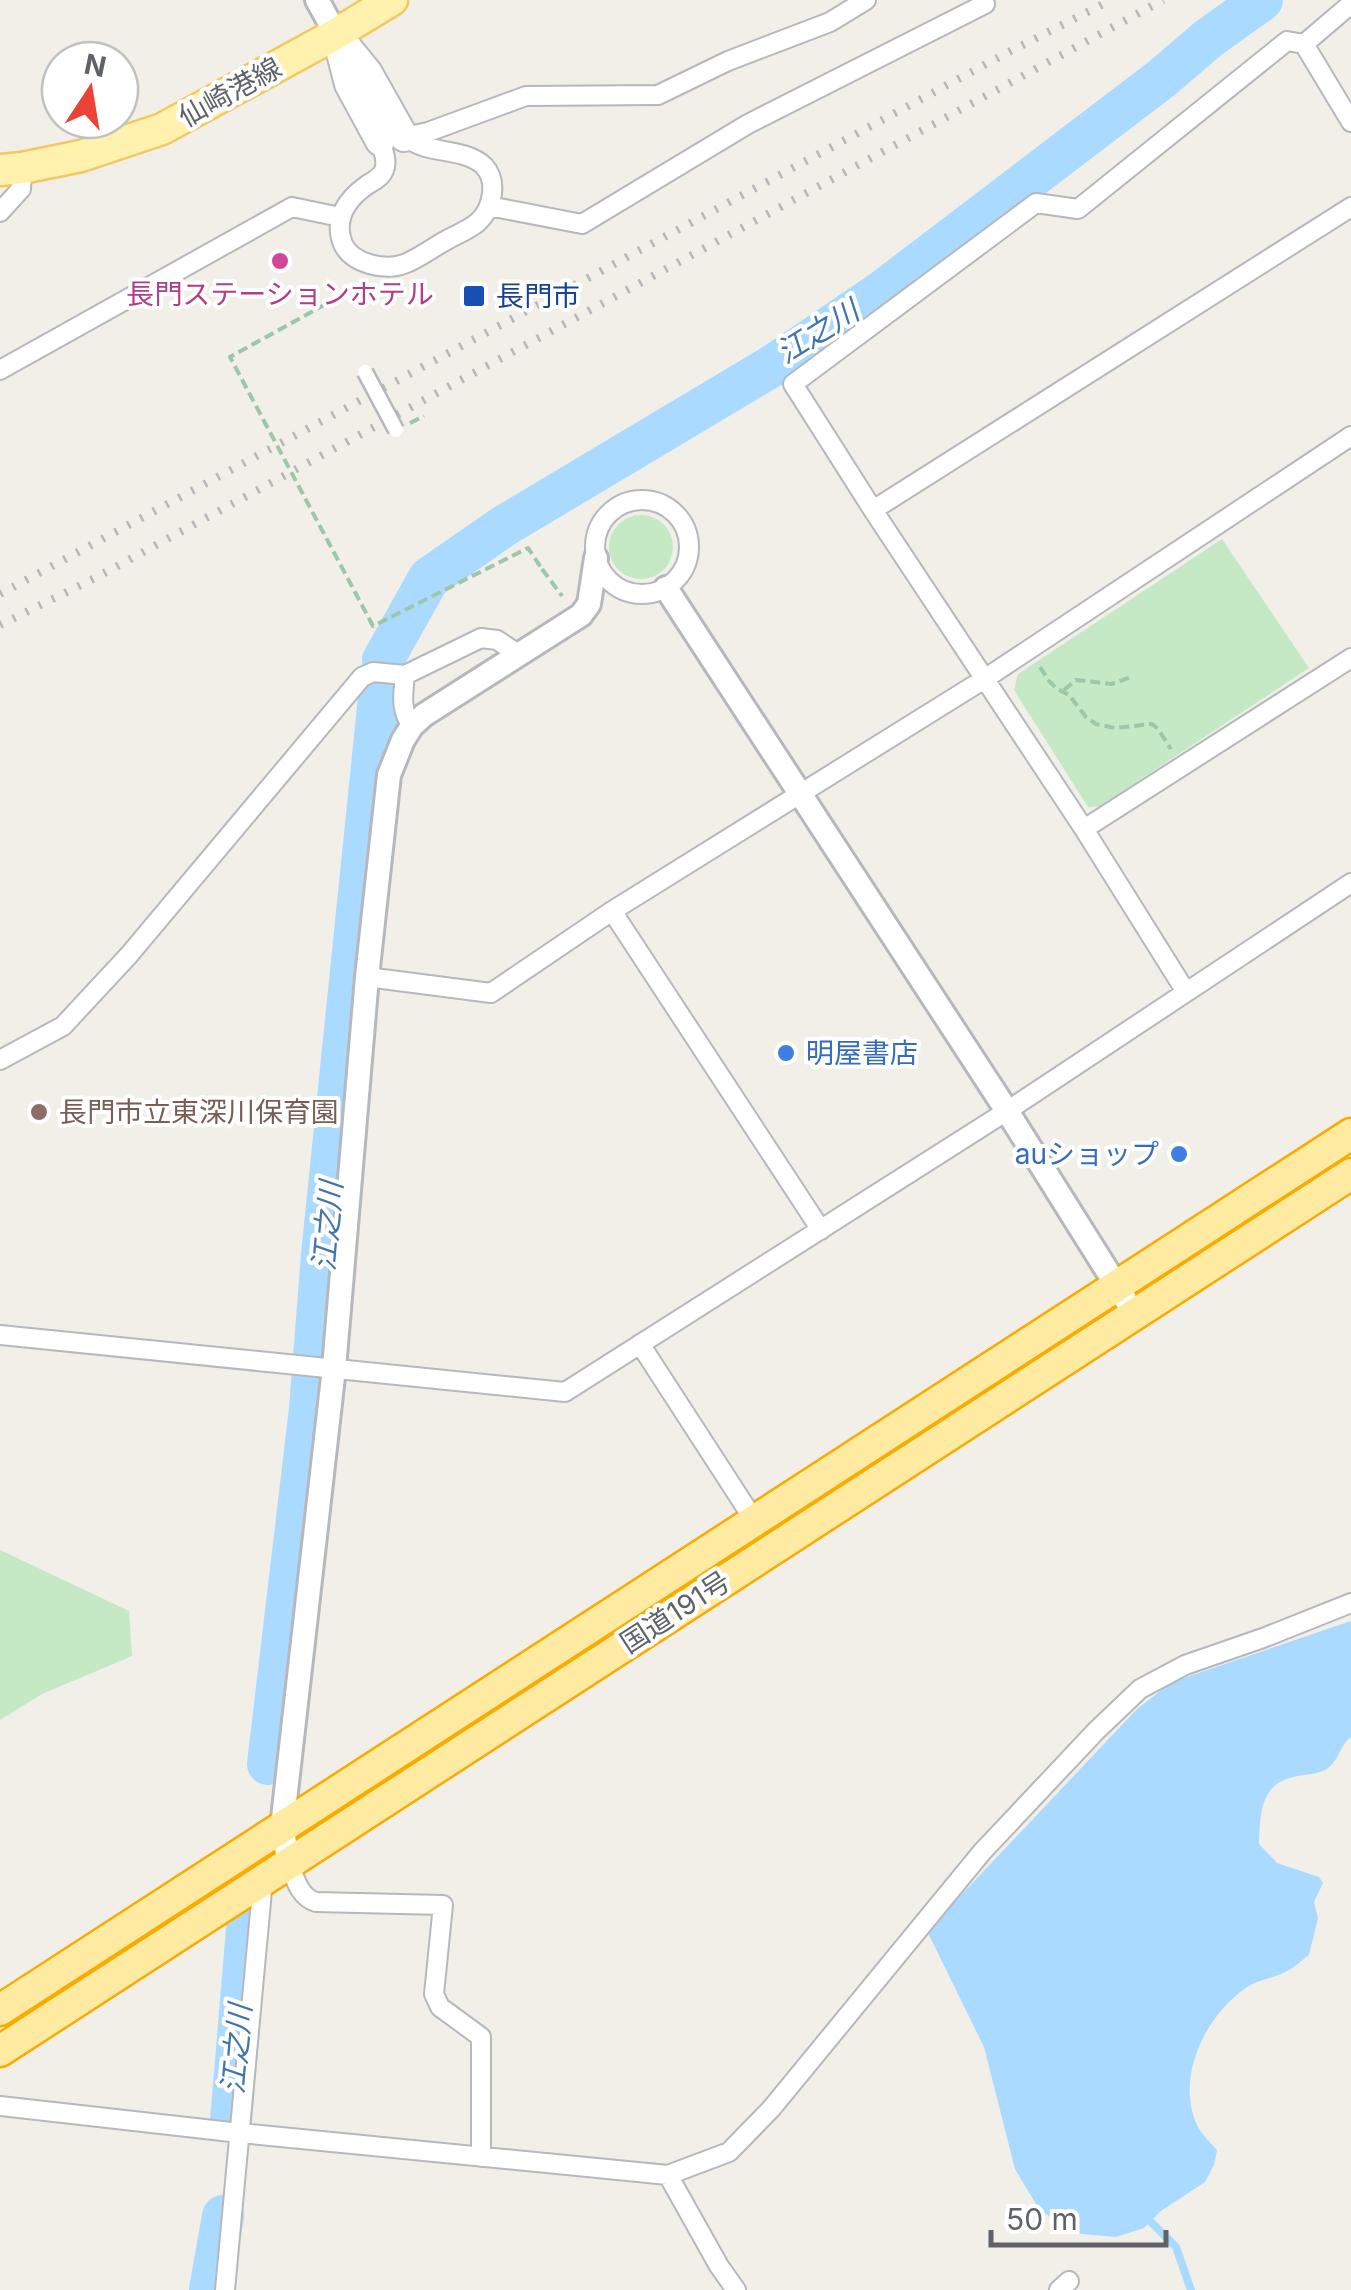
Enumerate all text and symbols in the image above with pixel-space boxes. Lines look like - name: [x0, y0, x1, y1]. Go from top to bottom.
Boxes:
- north arrow: [40, 40, 140, 140]
- text: N: [81, 47, 109, 84]
- street label: 仙崎港線: [173, 50, 287, 134]
- marker: 長門ステーションホテル: [269, 250, 291, 272]
- place label: 長門ステーションホテル: [126, 277, 434, 311]
- place label: 長門市: [496, 279, 580, 313]
- marker: 長門市: [461, 283, 487, 309]
- water label: 江之川: [770, 290, 868, 370]
- place label: 明屋書店: [806, 1036, 918, 1070]
- marker: 明屋書店: [775, 1042, 797, 1064]
- place label: 長門市立東深川保育園: [59, 1095, 339, 1129]
- marker: 長門市立東深川保育園: [28, 1101, 50, 1123]
- place label: auショップ: [1015, 1137, 1159, 1171]
- marker: auショップ: [1168, 1143, 1190, 1165]
- water label: 江之川: [305, 1177, 349, 1272]
- street label: 国道191号: [614, 1564, 736, 1660]
- water label: 江之川: [214, 2000, 258, 2095]
- scale bar: [991, 2185, 1166, 2247]
- text: 50 m: [1006, 2201, 1078, 2237]

